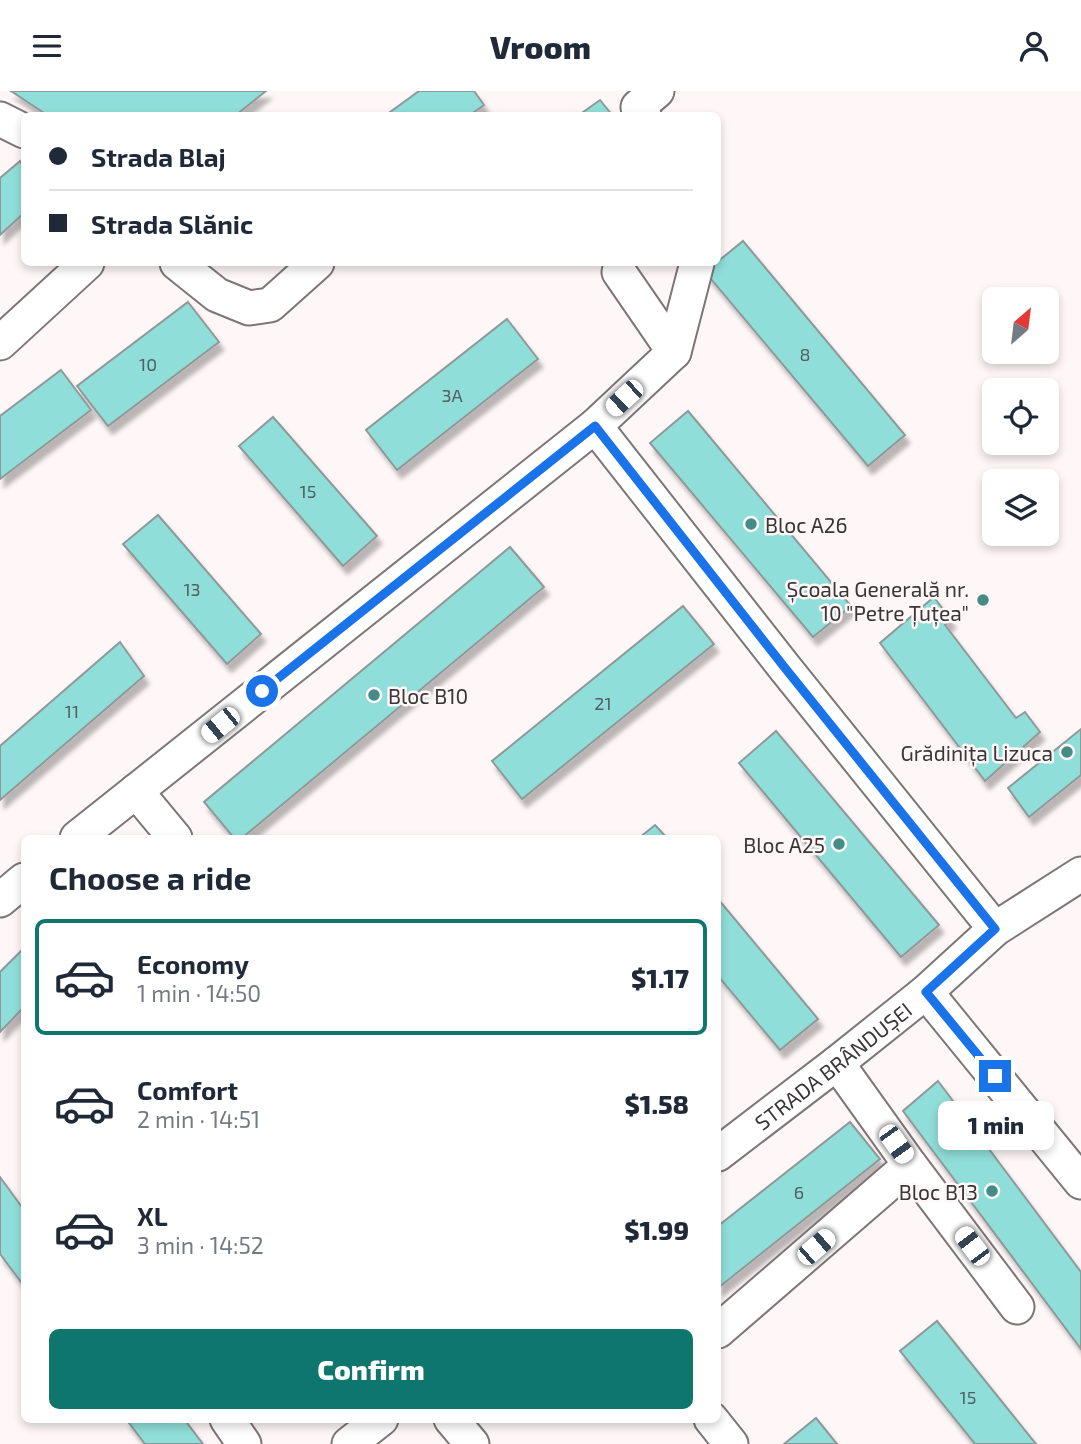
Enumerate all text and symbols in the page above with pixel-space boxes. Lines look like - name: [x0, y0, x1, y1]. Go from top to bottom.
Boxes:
- icon: menu: [28, 27, 66, 65]
- text: Vroom: [490, 27, 591, 65]
- icon: person: [1015, 27, 1053, 65]
- text: Strada Blaj: [91, 141, 226, 172]
- text: Strada Slănic: [91, 208, 253, 239]
- north arrow: [982, 287, 1059, 364]
- map controls: [982, 287, 1059, 546]
- house number: 8: [800, 343, 810, 365]
- house number: 10: [139, 353, 157, 375]
- car: [602, 376, 647, 420]
- button: locate: [982, 378, 1059, 455]
- house number: 3A: [441, 384, 463, 406]
- button: layers: [982, 469, 1059, 546]
- house number: 15: [300, 480, 316, 502]
- place label: Bloc A26: [765, 512, 848, 537]
- marker: Bloc A26: [743, 516, 759, 532]
- place label: Școala Generală nr. 10 "Petre Țuțea": [787, 576, 969, 627]
- house number: 13: [183, 578, 201, 600]
- marker: Școala Generală nr. 10 "Petre Țuțea": [975, 592, 991, 608]
- route start: [246, 675, 278, 707]
- place label: Bloc B10: [388, 683, 468, 708]
- marker: Bloc B10: [366, 687, 382, 703]
- house number: 21: [594, 692, 612, 714]
- house number: 11: [65, 700, 79, 722]
- car: [198, 704, 243, 746]
- place label: Grădinița Lizuca: [901, 740, 1053, 767]
- marker: Grădinița Lizuca: [1059, 744, 1075, 760]
- place label: Bloc A25: [743, 832, 825, 857]
- marker: Bloc A25: [831, 836, 847, 852]
- text: Choose a ride: [49, 858, 252, 896]
- icon: car: [53, 946, 116, 1009]
- text: Economy: [137, 948, 249, 979]
- text: $1.17: [631, 962, 689, 993]
- text: 1 min · 14:50: [137, 979, 261, 1007]
- street label: STRADA BRÂNDUȘEI: [749, 996, 916, 1134]
- route end: [979, 1060, 1011, 1092]
- icon: car: [53, 1072, 116, 1135]
- text: Comfort: [137, 1074, 238, 1105]
- text: $1.58: [624, 1088, 689, 1119]
- callout: 1 min: [937, 1101, 1053, 1149]
- text: 2 min · 14:51: [137, 1105, 260, 1133]
- text: 1 min: [968, 1111, 1024, 1139]
- car: [876, 1121, 917, 1167]
- place label: Bloc B13: [899, 1179, 978, 1204]
- house number: 6: [794, 1181, 804, 1203]
- marker: Bloc B13: [984, 1183, 1000, 1199]
- icon: car: [53, 1198, 116, 1261]
- text: XL: [137, 1200, 168, 1231]
- text: $1.99: [624, 1214, 689, 1245]
- car: [951, 1223, 994, 1269]
- car: [794, 1225, 839, 1269]
- text: 3 min · 14:52: [137, 1231, 264, 1259]
- button: Confirm: [49, 1329, 693, 1409]
- house number: 15: [960, 1386, 976, 1408]

